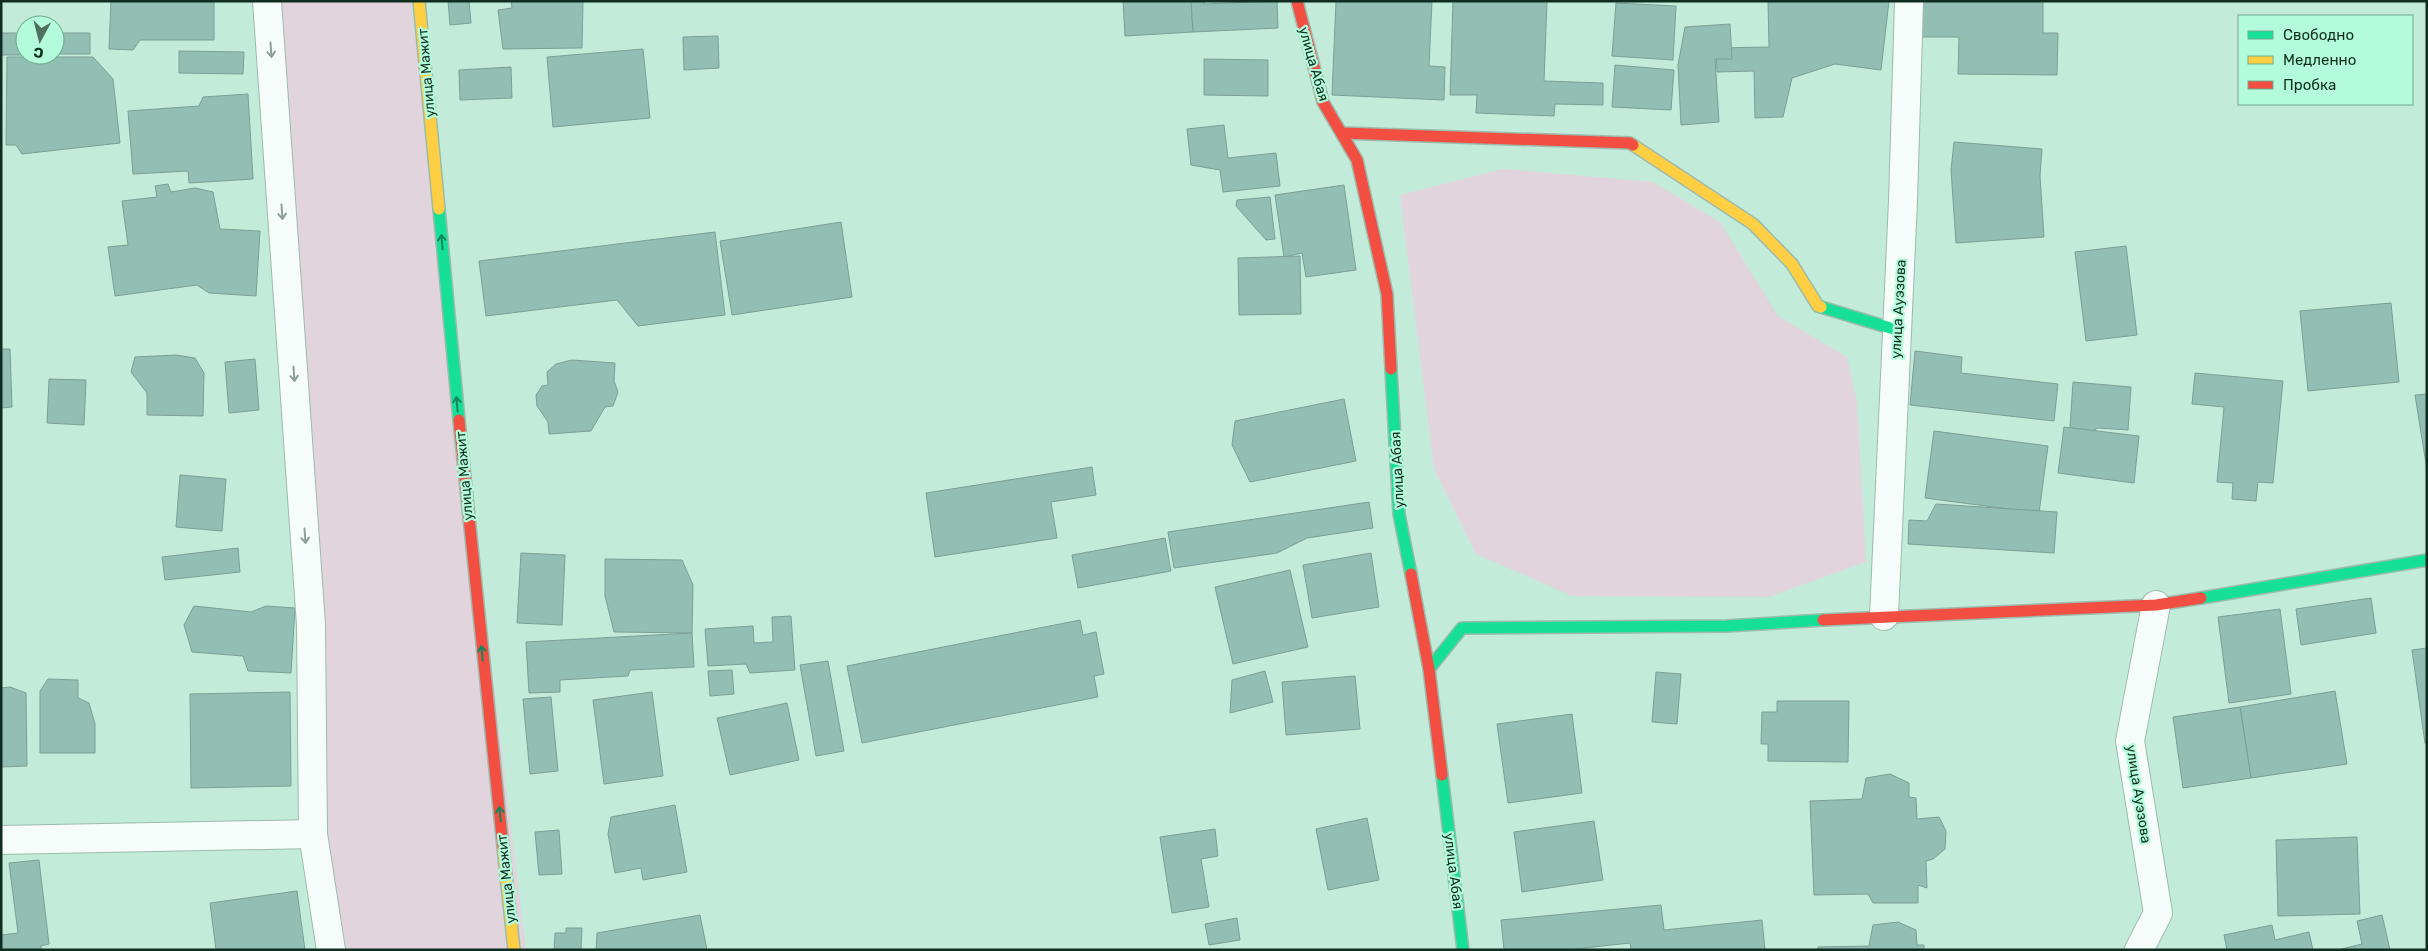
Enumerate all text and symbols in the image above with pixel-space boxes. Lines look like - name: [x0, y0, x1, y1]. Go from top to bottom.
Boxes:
- north arrow: [15, 15, 65, 65]
- legend: [2238, 15, 2413, 105]
- street label: улица Абая: [1295, 25, 1332, 103]
- text: Свободно: [2283, 26, 2354, 44]
- street label: улица Мажит: [414, 28, 439, 118]
- one-way arrow: [266, 42, 275, 58]
- text: С: [32, 43, 44, 61]
- text: Медленно: [2283, 51, 2356, 69]
- text: Пробка: [2283, 76, 2336, 94]
- one-way arrow: [277, 204, 287, 220]
- one-way arrow: [437, 235, 446, 251]
- street label: улица Ауэзова: [1887, 259, 1910, 359]
- one-way arrow: [289, 366, 298, 382]
- one-way arrow: [452, 396, 462, 412]
- street label: улица Мажит: [452, 431, 477, 521]
- street label: улица Абая: [1387, 431, 1408, 509]
- one-way arrow: [300, 528, 310, 544]
- one-way arrow: [477, 645, 487, 661]
- street label: улица Ауэзова: [2122, 744, 2155, 844]
- one-way arrow: [495, 807, 504, 823]
- street label: улица Абая: [1440, 832, 1467, 910]
- street label: улица Мажит: [493, 834, 520, 924]

